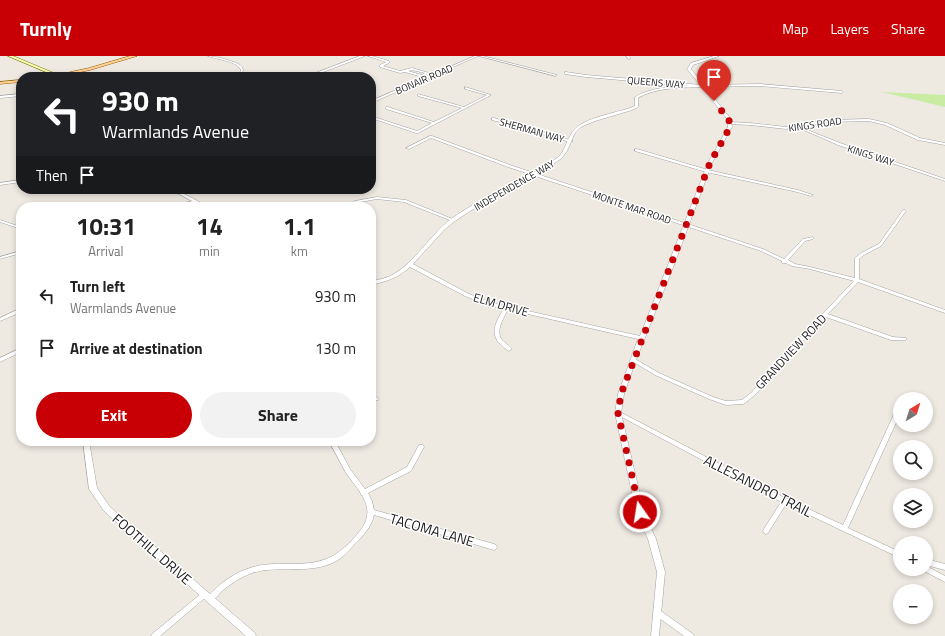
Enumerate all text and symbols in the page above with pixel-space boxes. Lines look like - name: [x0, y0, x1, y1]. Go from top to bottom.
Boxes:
- text: Turnly: [20, 14, 72, 43]
- text: Map: [782, 18, 808, 39]
- text: Layers: [830, 18, 869, 39]
- text: Share: [891, 18, 925, 39]
- pin: [697, 60, 731, 101]
- street label: BONAIR ROAD: [393, 61, 455, 98]
- icon: arrive: [703, 66, 725, 88]
- street label: QUEENS WAY: [626, 72, 686, 93]
- text: 930 m: [102, 79, 179, 122]
- icon: left: [36, 88, 88, 140]
- street label: KINGS ROAD: [787, 113, 843, 136]
- street label: SHERMAN WAY: [498, 114, 567, 147]
- text: Warmlands Avenue: [102, 118, 249, 145]
- street label: KINGS WAY: [846, 141, 897, 170]
- street label: INDEPENDENCE WAY: [471, 156, 558, 215]
- text: Then: [36, 164, 68, 187]
- icon: arrive: [76, 164, 98, 186]
- street label: MONTE MAR ROAD: [590, 187, 673, 228]
- text: 10:31: [76, 208, 136, 244]
- text: 14: [196, 208, 223, 244]
- text: 1.1: [283, 208, 316, 244]
- text: Arrival: [88, 241, 124, 261]
- text: min: [199, 241, 220, 261]
- text: km: [291, 241, 308, 261]
- text: Turn left: [70, 275, 125, 298]
- icon: left: [36, 285, 58, 307]
- text: 930 m: [315, 285, 356, 308]
- street label: ELM DRIVE: [471, 288, 531, 322]
- text: Warmlands Avenue: [70, 298, 176, 318]
- street label: GRANDVIEW ROAD: [750, 309, 831, 394]
- icon: arrive: [36, 337, 58, 359]
- text: Arrive at destination: [70, 337, 203, 360]
- text: 130 m: [315, 337, 356, 360]
- button: Exit: [36, 392, 192, 438]
- button: Share: [200, 392, 356, 438]
- north arrow: [893, 392, 933, 432]
- map controls: [893, 392, 933, 624]
- button: search: [893, 440, 933, 480]
- street label: ALLESANDRO TRAIL: [700, 449, 816, 522]
- button: layers: [893, 488, 933, 528]
- position arrow: [619, 491, 661, 533]
- street label: TACOMA LANE: [387, 507, 477, 552]
- street label: FOOTHILL DRIVE: [108, 508, 197, 589]
- button: +: [893, 536, 933, 576]
- button: −: [893, 584, 933, 624]

